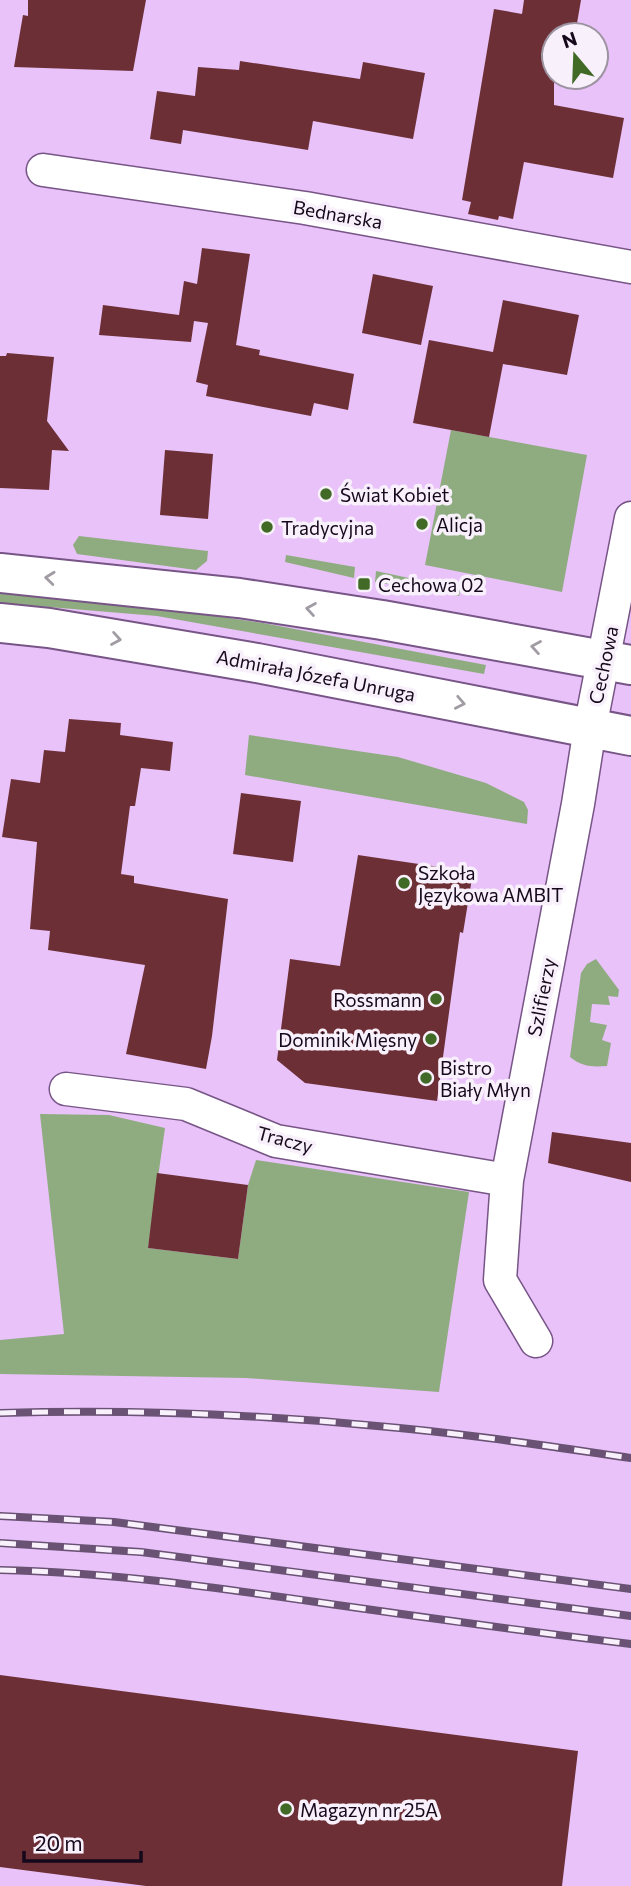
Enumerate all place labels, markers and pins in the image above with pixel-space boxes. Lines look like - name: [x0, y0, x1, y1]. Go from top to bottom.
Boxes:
- place label: Świat Kobiet: [340, 482, 450, 506]
- marker: Świat Kobiet: [318, 486, 334, 502]
- place label: Alicja: [436, 513, 483, 536]
- place label: Tradycyjna: [281, 516, 374, 539]
- marker: Alicja: [414, 516, 430, 532]
- marker: Tradycyjna: [259, 519, 275, 535]
- place label: Cechowa 02: [378, 573, 484, 596]
- marker: Cechowa 02: [356, 576, 372, 592]
- place label: Szkoła Językowa AMBIT: [418, 861, 563, 906]
- marker: Szkoła Językowa AMBIT: [396, 875, 412, 891]
- place label: Rossmann: [333, 988, 422, 1011]
- marker: Rossmann: [428, 991, 444, 1007]
- place label: Dominik Mięsny: [278, 1028, 417, 1051]
- marker: Dominik Mięsny: [423, 1031, 439, 1047]
- place label: Bistro Biały Młyn: [440, 1056, 531, 1101]
- marker: Bistro Biały Młyn: [418, 1070, 434, 1086]
- place label: Magazyn nr 25A: [300, 1798, 438, 1821]
- marker: Magazyn nr 25A: [278, 1801, 294, 1817]

